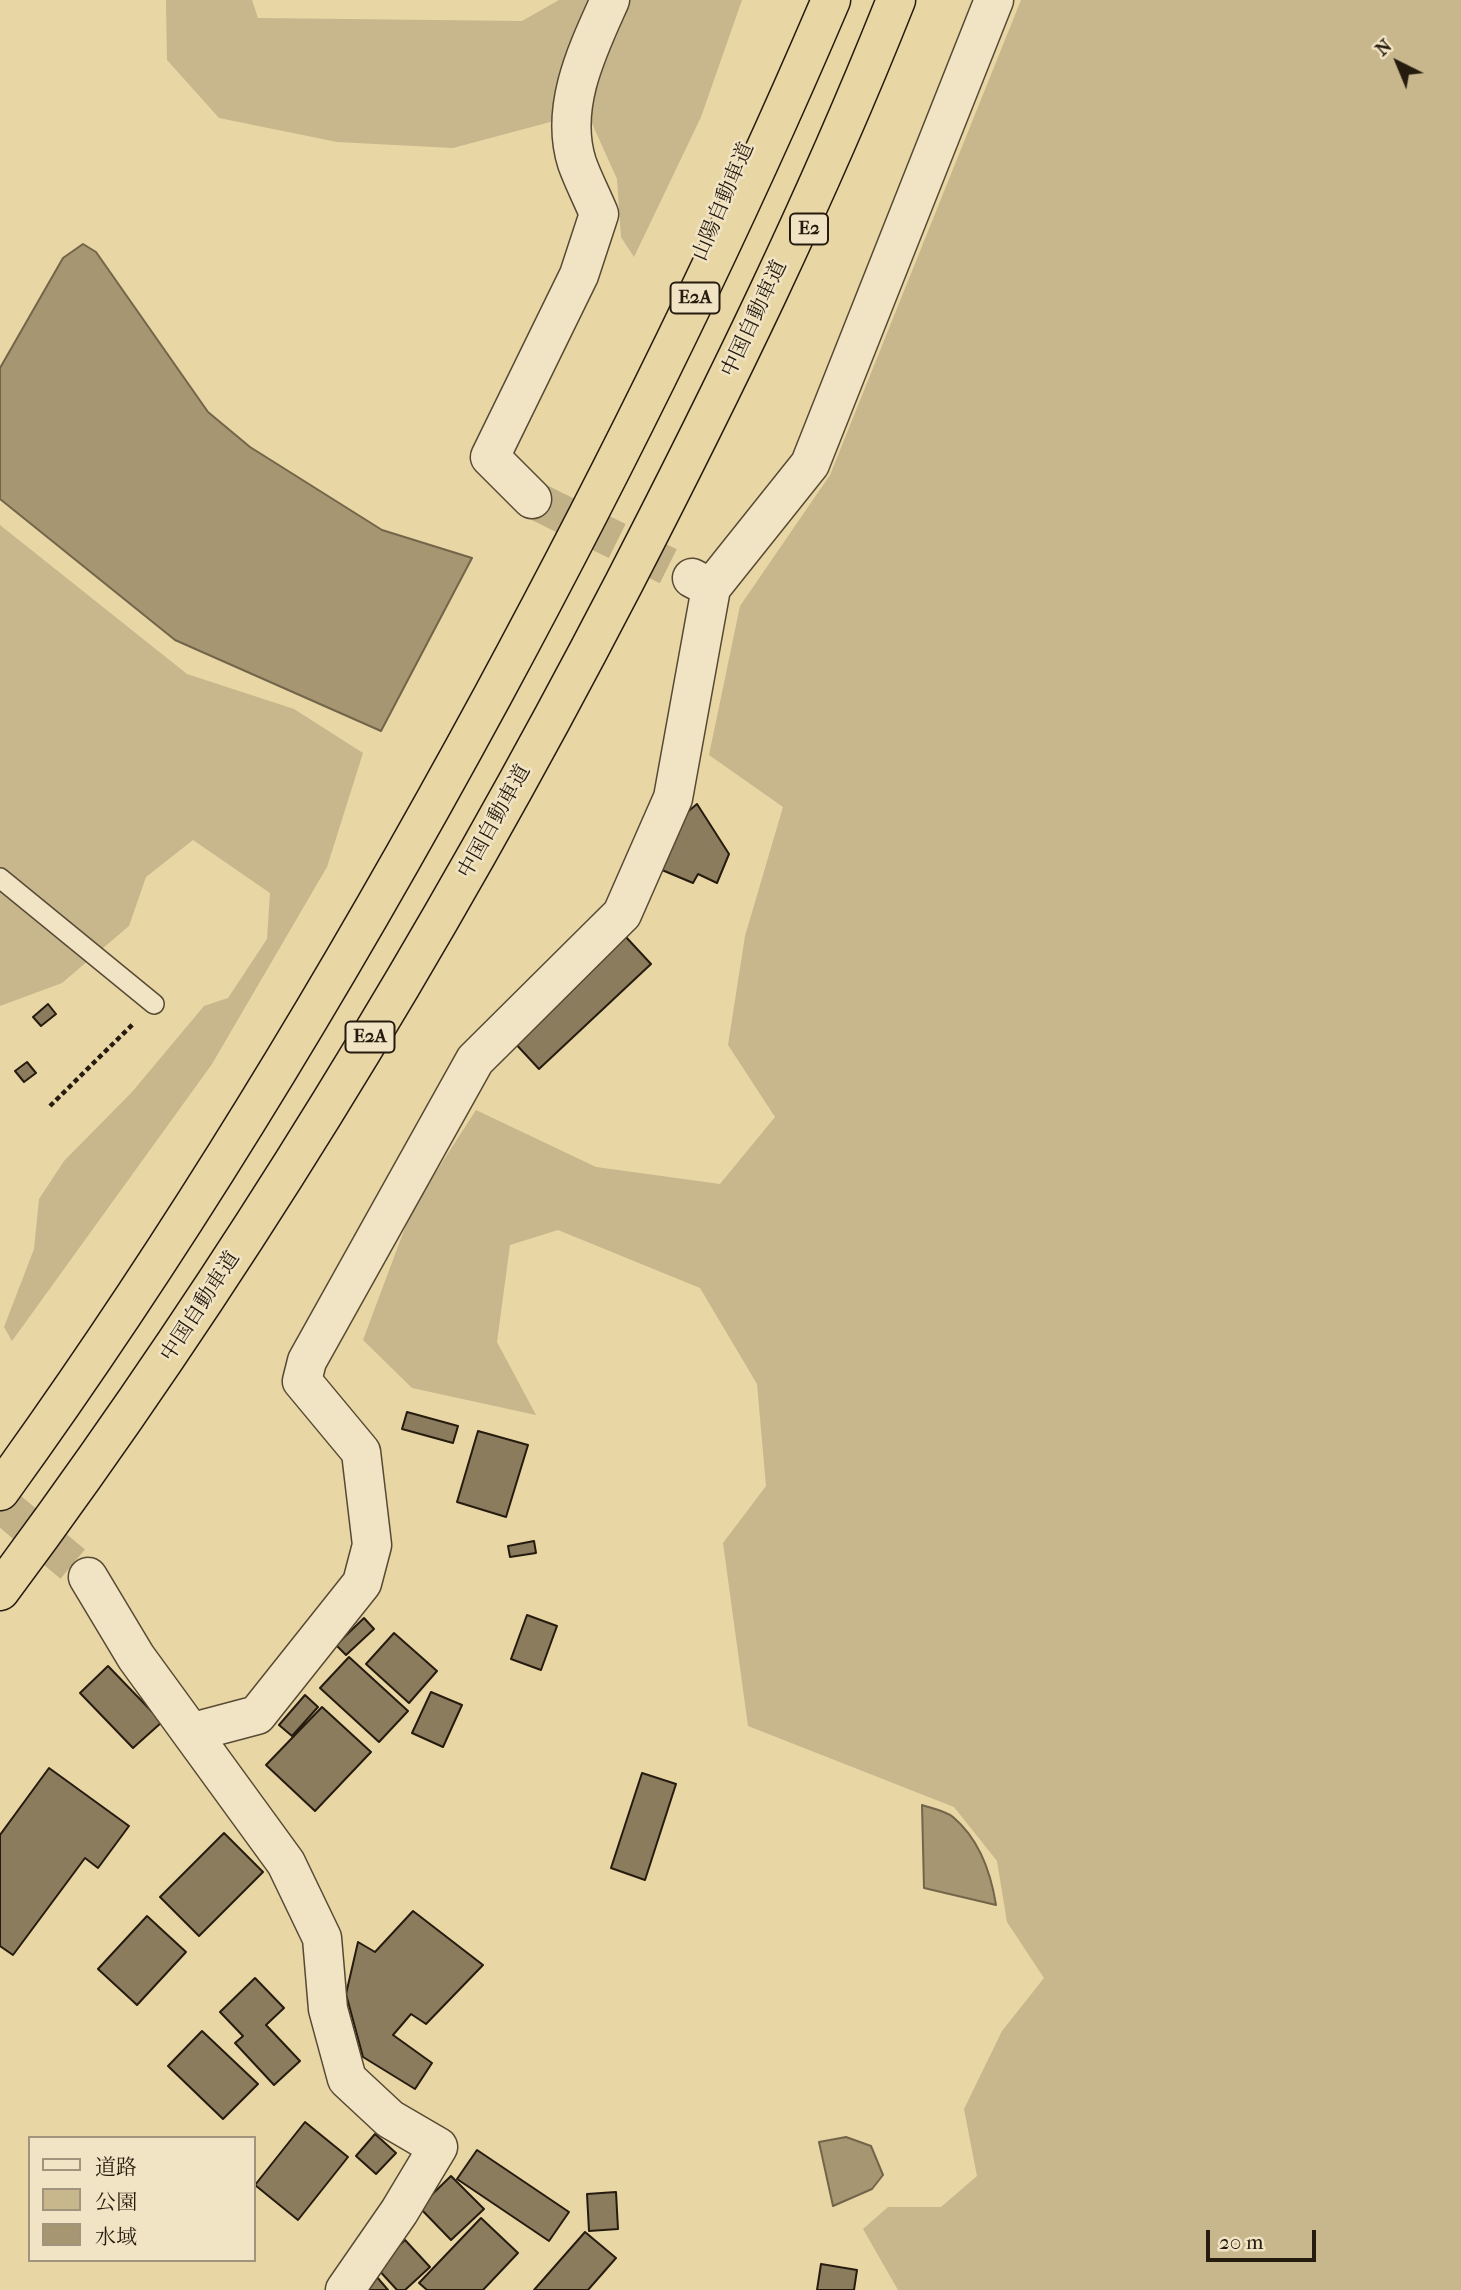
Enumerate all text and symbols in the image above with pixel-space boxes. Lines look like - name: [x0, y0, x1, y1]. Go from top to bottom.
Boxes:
- north arrow: [1363, 28, 1433, 98]
- text: N: [1371, 35, 1396, 61]
- street label: 山陽自動車道: [688, 139, 760, 265]
- road number: E2: [790, 214, 828, 244]
- street label: 中国自動車道: [717, 257, 793, 381]
- road number: E2A: [670, 282, 720, 314]
- street label: 中国自動車道: [453, 761, 537, 883]
- road number: E2A: [346, 1021, 394, 1052]
- street label: 中国自動車道: [156, 1247, 246, 1367]
- legend: [28, 2136, 256, 2262]
- text: 道路: [95, 2155, 137, 2179]
- text: 公園: [95, 2190, 137, 2214]
- scale bar: [1209, 2216, 1319, 2260]
- text: 水域: [95, 2225, 137, 2249]
- text: 20 m: [1219, 2230, 1263, 2254]

